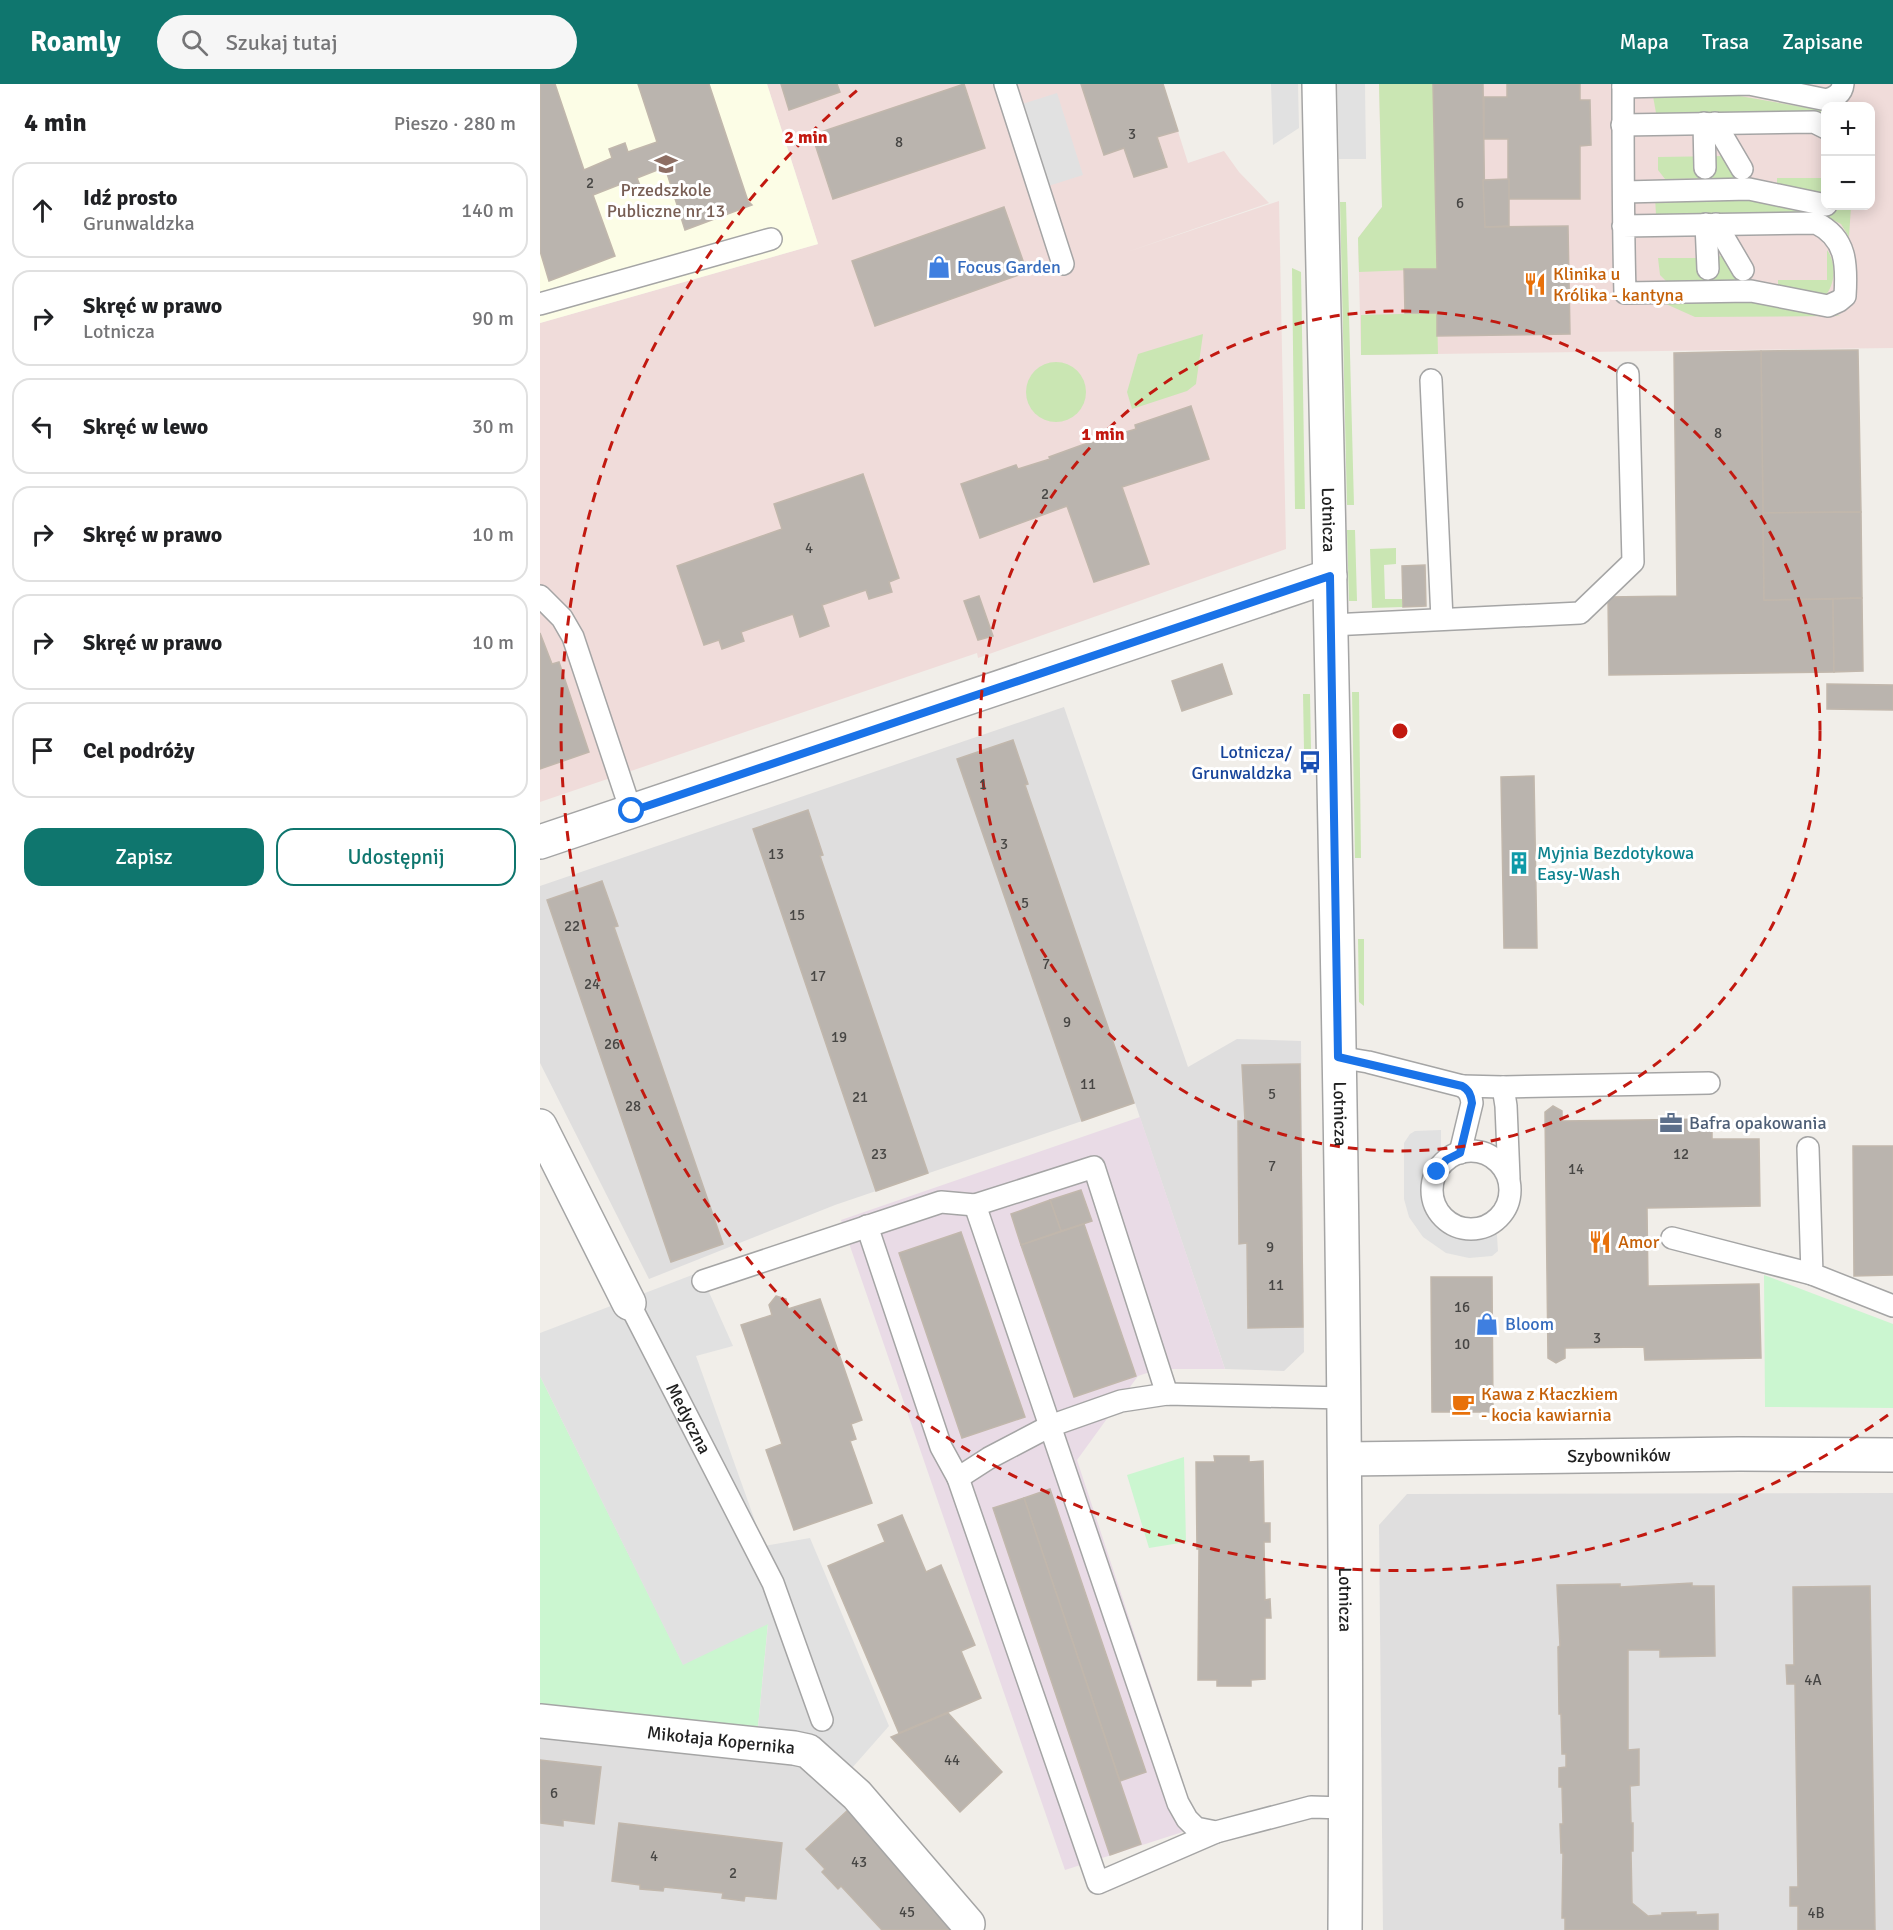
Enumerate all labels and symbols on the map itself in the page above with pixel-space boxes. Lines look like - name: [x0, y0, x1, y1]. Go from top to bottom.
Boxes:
- house number: 3: [1128, 125, 1136, 143]
- text: 2 min: [784, 126, 828, 148]
- house number: 8: [895, 133, 903, 151]
- school or university icon: Przedszkole Publiczne nr 13: [653, 151, 679, 177]
- house number: 2: [586, 174, 594, 192]
- place label: Przedszkole Publiczne nr 13: [607, 179, 725, 222]
- house number: 6: [1456, 194, 1464, 212]
- shop icon: Focus Garden: [926, 254, 952, 280]
- place label: Focus Garden: [957, 256, 1061, 278]
- place label: Klinika u Królika - kantyna: [1553, 263, 1684, 306]
- restaurant icon: Klinika u Królika - kantyna: [1522, 271, 1548, 297]
- text: 1 min: [1081, 423, 1125, 445]
- house number: 8: [1714, 424, 1722, 442]
- house number: 2: [1041, 485, 1049, 503]
- street label: Lotnicza: [1317, 487, 1340, 553]
- house number: 4: [805, 539, 813, 557]
- centre of rings: [1390, 721, 1410, 741]
- place label: Lotnicza/ Grunwaldzka: [1192, 741, 1292, 784]
- bus stop icon: Lotnicza/ Grunwaldzka: [1297, 749, 1323, 775]
- house number: 1: [979, 775, 987, 793]
- route start: [618, 797, 644, 823]
- house number: 3: [1000, 835, 1008, 853]
- place label: Myjnia Bezdotykowa Easy-Wash: [1537, 842, 1694, 885]
- house number: 13: [768, 845, 784, 863]
- building icon: Myjnia Bezdotykowa Easy-Wash: [1506, 850, 1532, 876]
- house number: 5: [1021, 894, 1029, 912]
- house number: 15: [789, 906, 805, 924]
- house number: 22: [564, 917, 580, 935]
- house number: 7: [1042, 955, 1050, 973]
- house number: 17: [810, 967, 826, 985]
- house number: 24: [584, 975, 600, 993]
- house number: 9: [1063, 1013, 1071, 1031]
- house number: 19: [831, 1028, 847, 1046]
- house number: 26: [604, 1035, 620, 1053]
- house number: 11: [1080, 1075, 1096, 1093]
- street label: Lotnicza: [1329, 1081, 1352, 1146]
- house number: 5: [1268, 1085, 1276, 1103]
- house number: 21: [852, 1088, 868, 1106]
- house number: 28: [625, 1097, 641, 1115]
- office icon: Bafra opakowania: [1658, 1110, 1684, 1136]
- place label: Bafra opakowania: [1689, 1112, 1827, 1134]
- house number: 23: [871, 1145, 887, 1163]
- house number: 12: [1673, 1145, 1689, 1163]
- house number: 7: [1268, 1157, 1276, 1175]
- route end: [1423, 1158, 1449, 1184]
- house number: 14: [1568, 1160, 1584, 1178]
- restaurant icon: Amor: [1587, 1229, 1613, 1255]
- place label: Amor: [1618, 1231, 1660, 1253]
- house number: 9: [1266, 1238, 1274, 1256]
- house number: 11: [1268, 1276, 1284, 1294]
- house number: 16: [1454, 1298, 1470, 1316]
- shop icon: Bloom: [1474, 1311, 1500, 1337]
- place label: Bloom: [1505, 1313, 1554, 1335]
- house number: 3: [1593, 1329, 1601, 1347]
- house number: 10: [1454, 1335, 1470, 1353]
- street label: Medyczna: [661, 1379, 716, 1458]
- place label: Kawa z Kłaczkiem - kocia kawiarnia: [1481, 1383, 1618, 1426]
- cafe icon: Kawa z Kłaczkiem - kocia kawiarnia: [1450, 1391, 1476, 1417]
- street label: Szybowników: [1567, 1444, 1671, 1467]
- street label: Lotnicza: [1334, 1567, 1356, 1632]
- house number: 4A: [1804, 1671, 1822, 1689]
- street label: Mikołaja Kopernika: [646, 1721, 796, 1759]
- house number: 44: [944, 1751, 960, 1769]
- house number: 6: [550, 1784, 558, 1802]
- house number: 4: [650, 1847, 658, 1865]
- house number: 43: [851, 1853, 867, 1871]
- house number: 2: [729, 1864, 737, 1882]
- house number: 45: [899, 1903, 915, 1921]
- house number: 4B: [1807, 1904, 1825, 1922]

